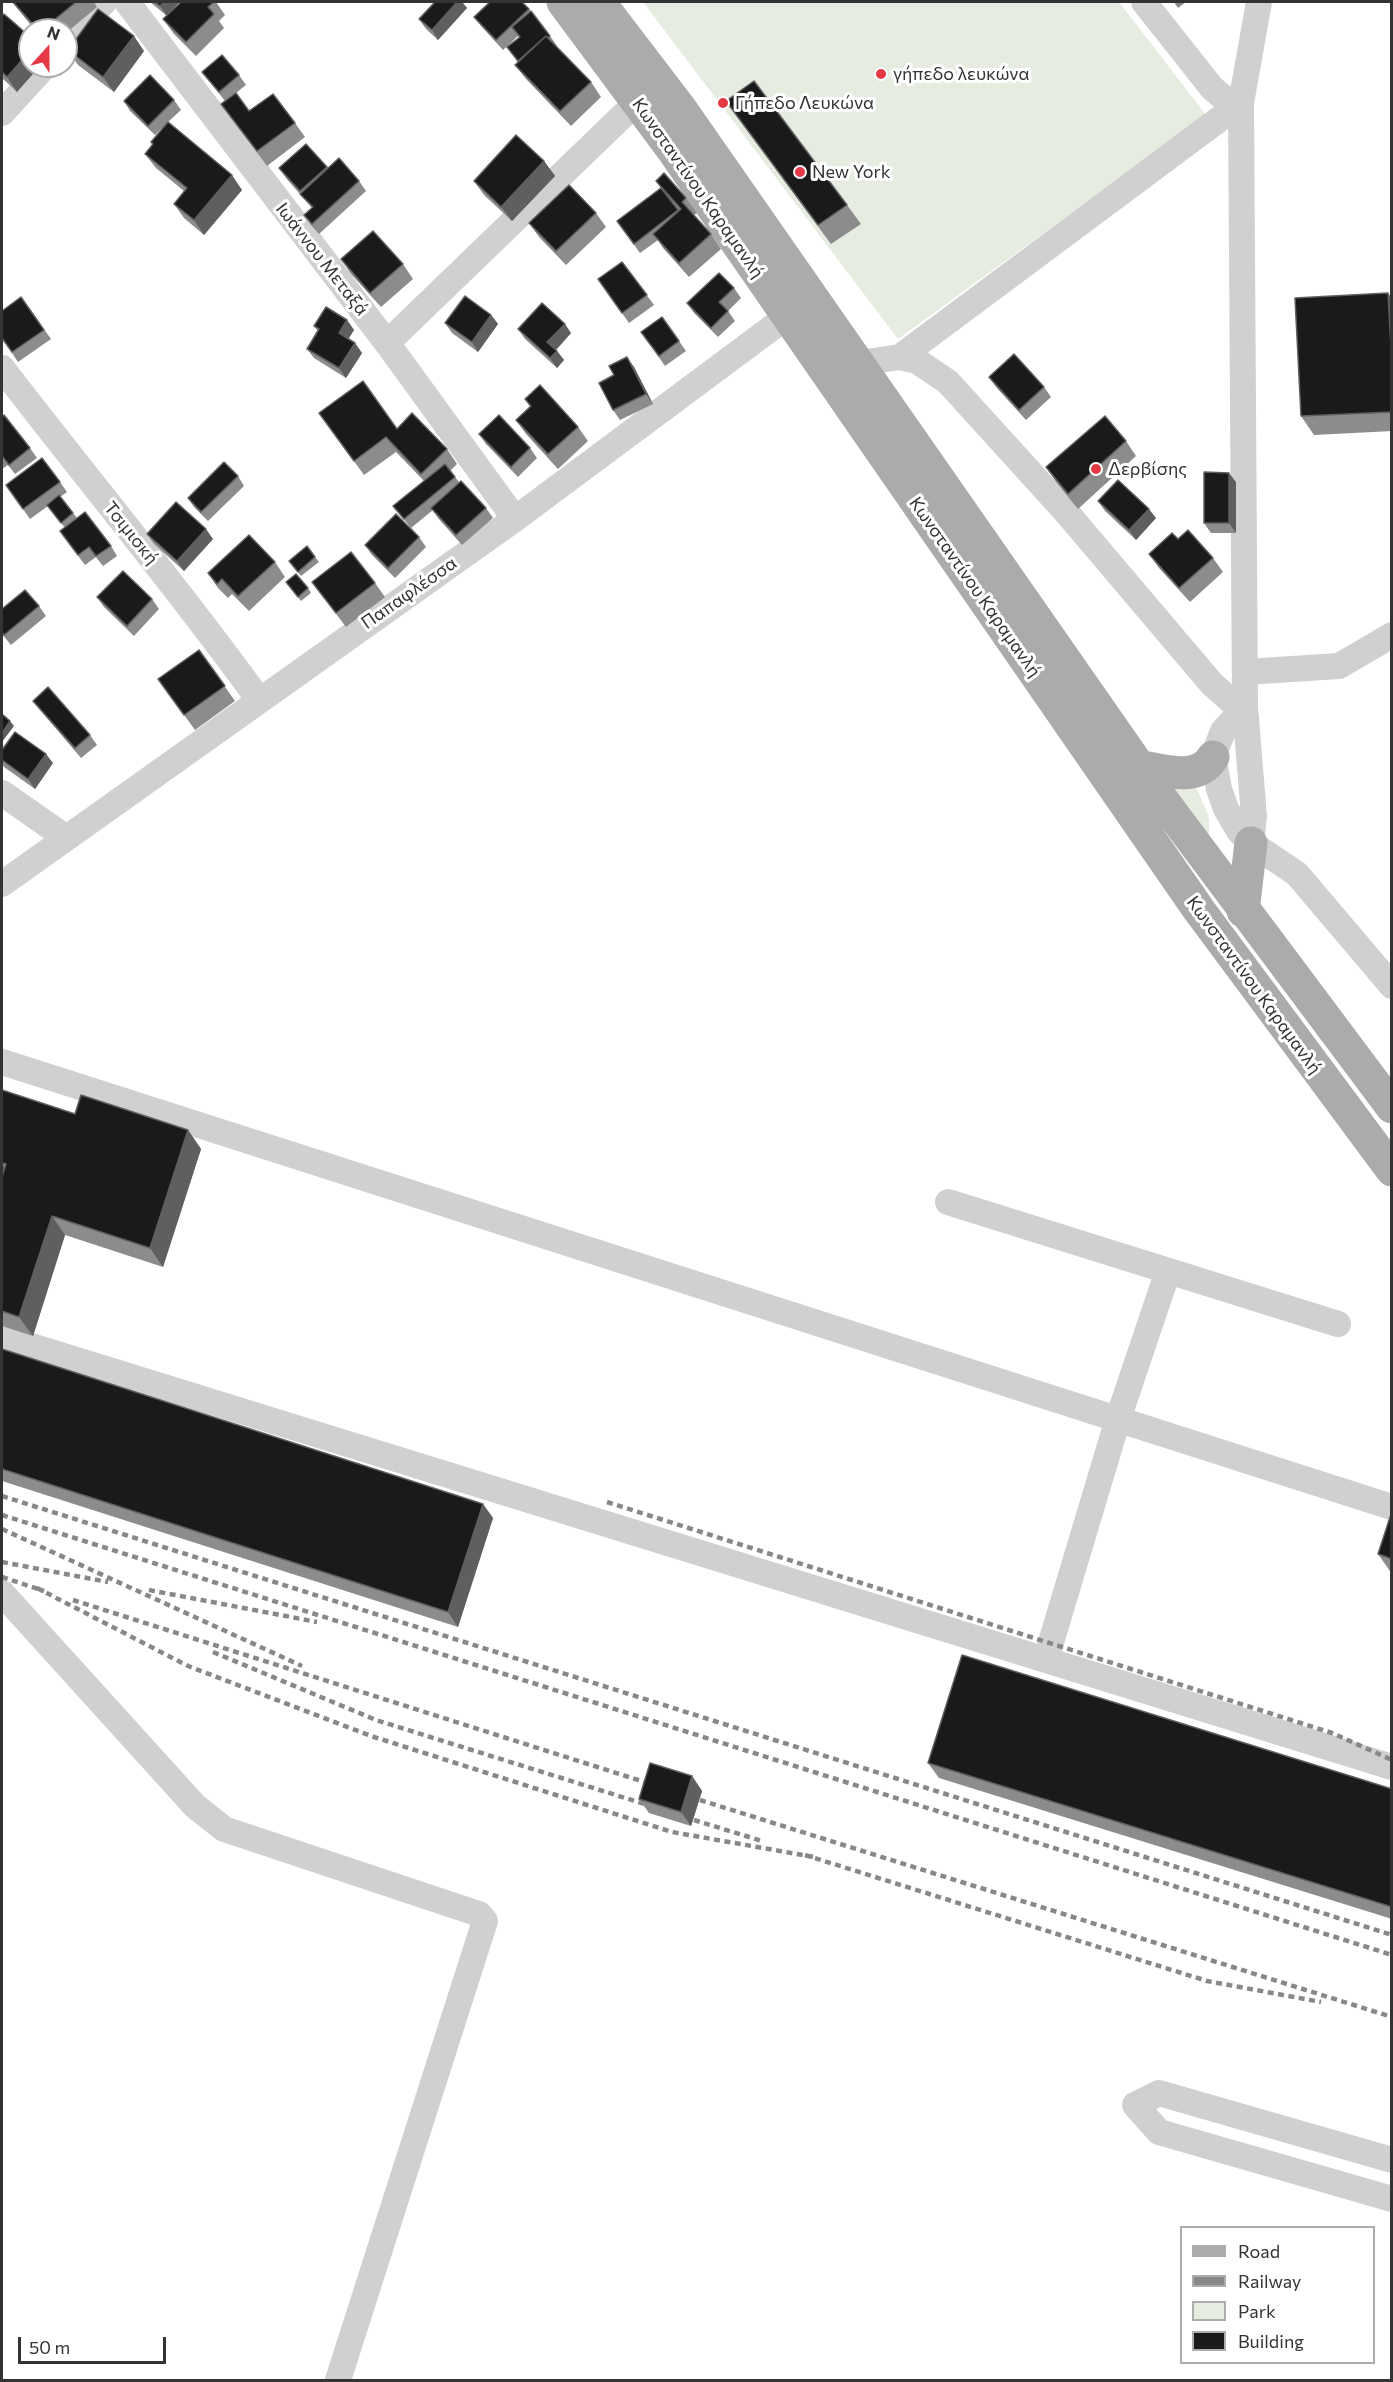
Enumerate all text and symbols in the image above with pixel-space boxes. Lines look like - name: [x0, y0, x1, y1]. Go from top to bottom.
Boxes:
- north arrow: [18, 18, 78, 78]
- text: N: [45, 22, 63, 44]
- place label: γήπεδο λευκώνα: [893, 63, 1029, 85]
- marker: γήπεδο λευκώνα: [874, 67, 888, 81]
- place label: Γήπεδο Λευκώνα: [735, 92, 874, 114]
- street label: Κωνσταντίνου Καραμανλή: [628, 94, 768, 282]
- marker: Γήπεδο Λευκώνα: [716, 96, 730, 110]
- place label: New York: [812, 161, 890, 183]
- marker: New York: [793, 165, 807, 179]
- street label: Ιωάννου Μεταξά: [271, 198, 373, 320]
- place label: Δερβίσης: [1108, 458, 1187, 480]
- marker: Δερβίσης: [1089, 462, 1103, 476]
- street label: Κωνσταντίνου Καραμανλή: [905, 493, 1045, 681]
- street label: Τσιμισκή: [99, 497, 163, 569]
- street label: Παπαφλέσσα: [357, 552, 461, 634]
- street label: Κωνσταντίνου Καραμανλή: [1182, 892, 1326, 1078]
- legend: [1180, 2226, 1375, 2364]
- text: Road: [1238, 2240, 1280, 2262]
- text: Railway: [1238, 2270, 1301, 2292]
- text: Park: [1238, 2300, 1276, 2322]
- scale bar: [21, 2325, 170, 2363]
- text: Building: [1238, 2330, 1304, 2352]
- text: 50 m: [29, 2336, 70, 2358]

